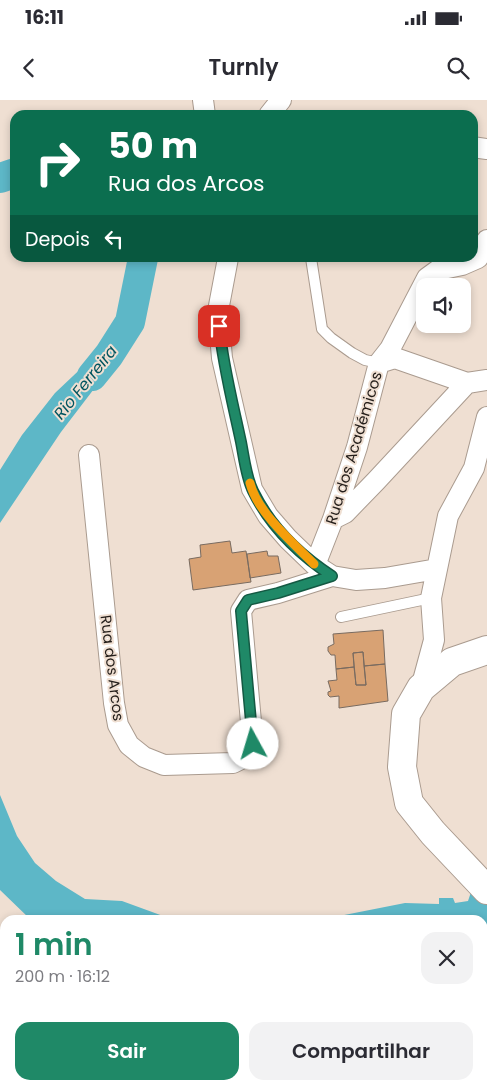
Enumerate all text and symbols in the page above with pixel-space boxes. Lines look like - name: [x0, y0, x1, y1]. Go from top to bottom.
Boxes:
- text: 16:11: [25, 4, 64, 31]
- text: Turnly: [208, 52, 279, 83]
- icon: back: [15, 54, 43, 82]
- icon: search: [444, 54, 472, 82]
- text: 50 m: [108, 121, 198, 170]
- icon: right: [25, 130, 90, 195]
- text: Rua dos Arcos: [108, 168, 264, 199]
- icon: left: [100, 225, 128, 253]
- text: Depois: [25, 226, 90, 253]
- map controls: [416, 278, 471, 333]
- button: sound: [416, 278, 471, 333]
- pin: [198, 305, 240, 347]
- icon: arrive: [205, 312, 233, 340]
- water label: Rio Ferreira: [48, 340, 123, 424]
- street label: Rua dos Académicos: [320, 369, 387, 527]
- street label: Rua dos Arcos: [96, 614, 129, 722]
- position arrow: [226, 717, 278, 769]
- text: 1 min: [15, 923, 93, 966]
- button: close: [421, 932, 473, 984]
- text: 200 m · 16:12: [15, 965, 110, 988]
- button: Sair: [15, 1022, 239, 1080]
- button: Compartilhar: [249, 1022, 473, 1080]

